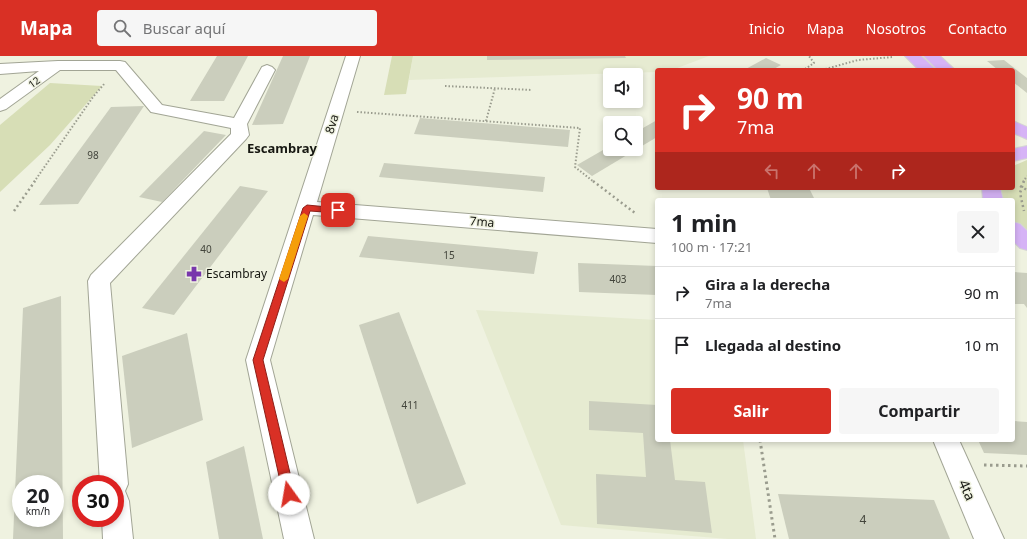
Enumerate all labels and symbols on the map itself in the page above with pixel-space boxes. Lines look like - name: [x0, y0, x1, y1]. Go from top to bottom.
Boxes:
- street label: 12: [25, 73, 43, 91]
- street label: 8va: [321, 112, 343, 136]
- district label: Escambray: [247, 139, 318, 157]
- house number: 98: [87, 148, 99, 162]
- pin: [321, 193, 355, 227]
- street label: 7ma: [469, 212, 495, 231]
- house number: 40: [200, 242, 212, 256]
- house number: 15: [443, 248, 455, 262]
- pharmacy icon: Escambray: [185, 265, 203, 283]
- place label: Escambray: [206, 265, 268, 282]
- house number: 403: [609, 272, 627, 286]
- house number: 411: [401, 398, 419, 412]
- position arrow: [268, 473, 310, 515]
- speed limit sign: 30: [72, 475, 124, 527]
- street label: 4ta: [955, 476, 980, 503]
- house number: 4: [860, 511, 867, 528]

